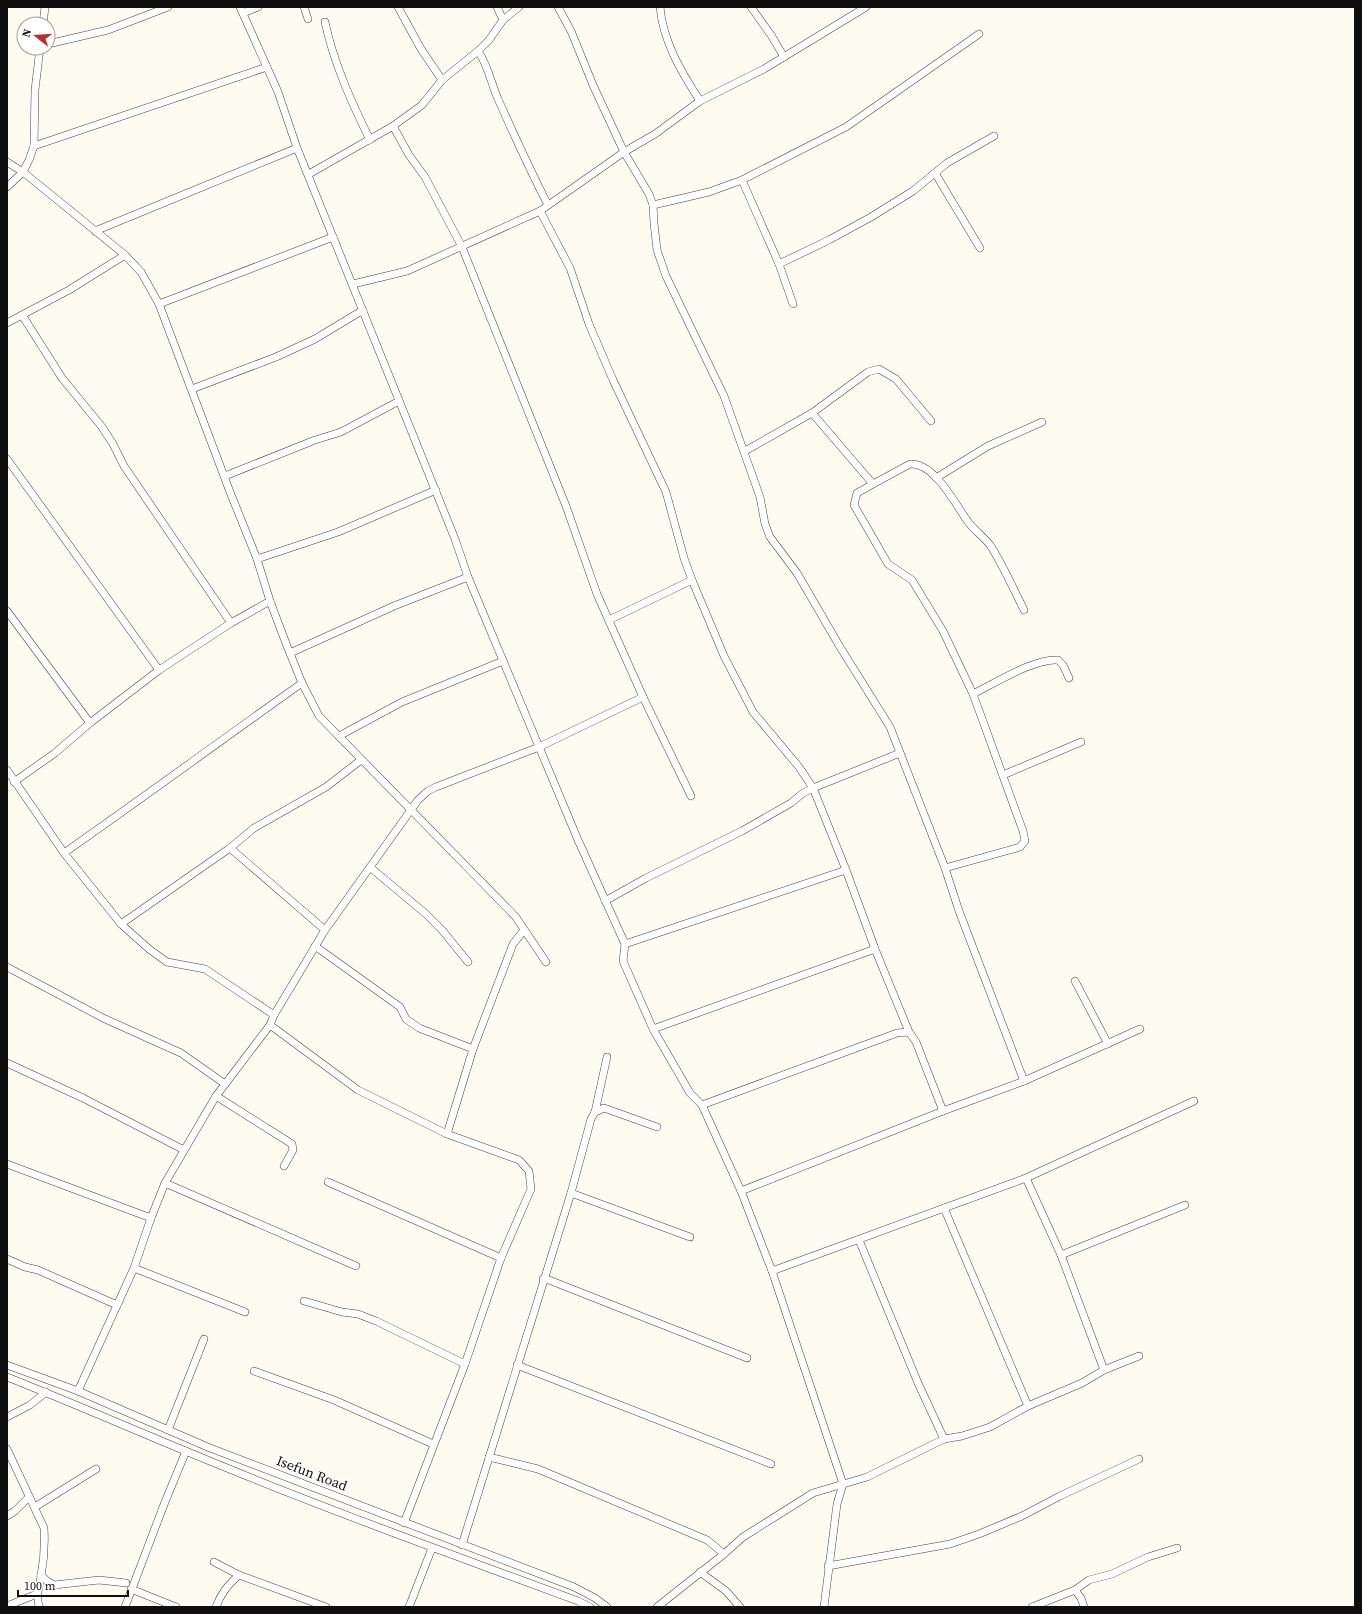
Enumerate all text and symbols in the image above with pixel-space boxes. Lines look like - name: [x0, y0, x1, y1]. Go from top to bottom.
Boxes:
- north arrow: [16, 16, 56, 56]
- text: N: [19, 27, 35, 39]
- street label: Isefun Road: [274, 1450, 350, 1496]
- scale bar: [18, 1572, 128, 1598]
- text: 100 m: [24, 1578, 56, 1594]

